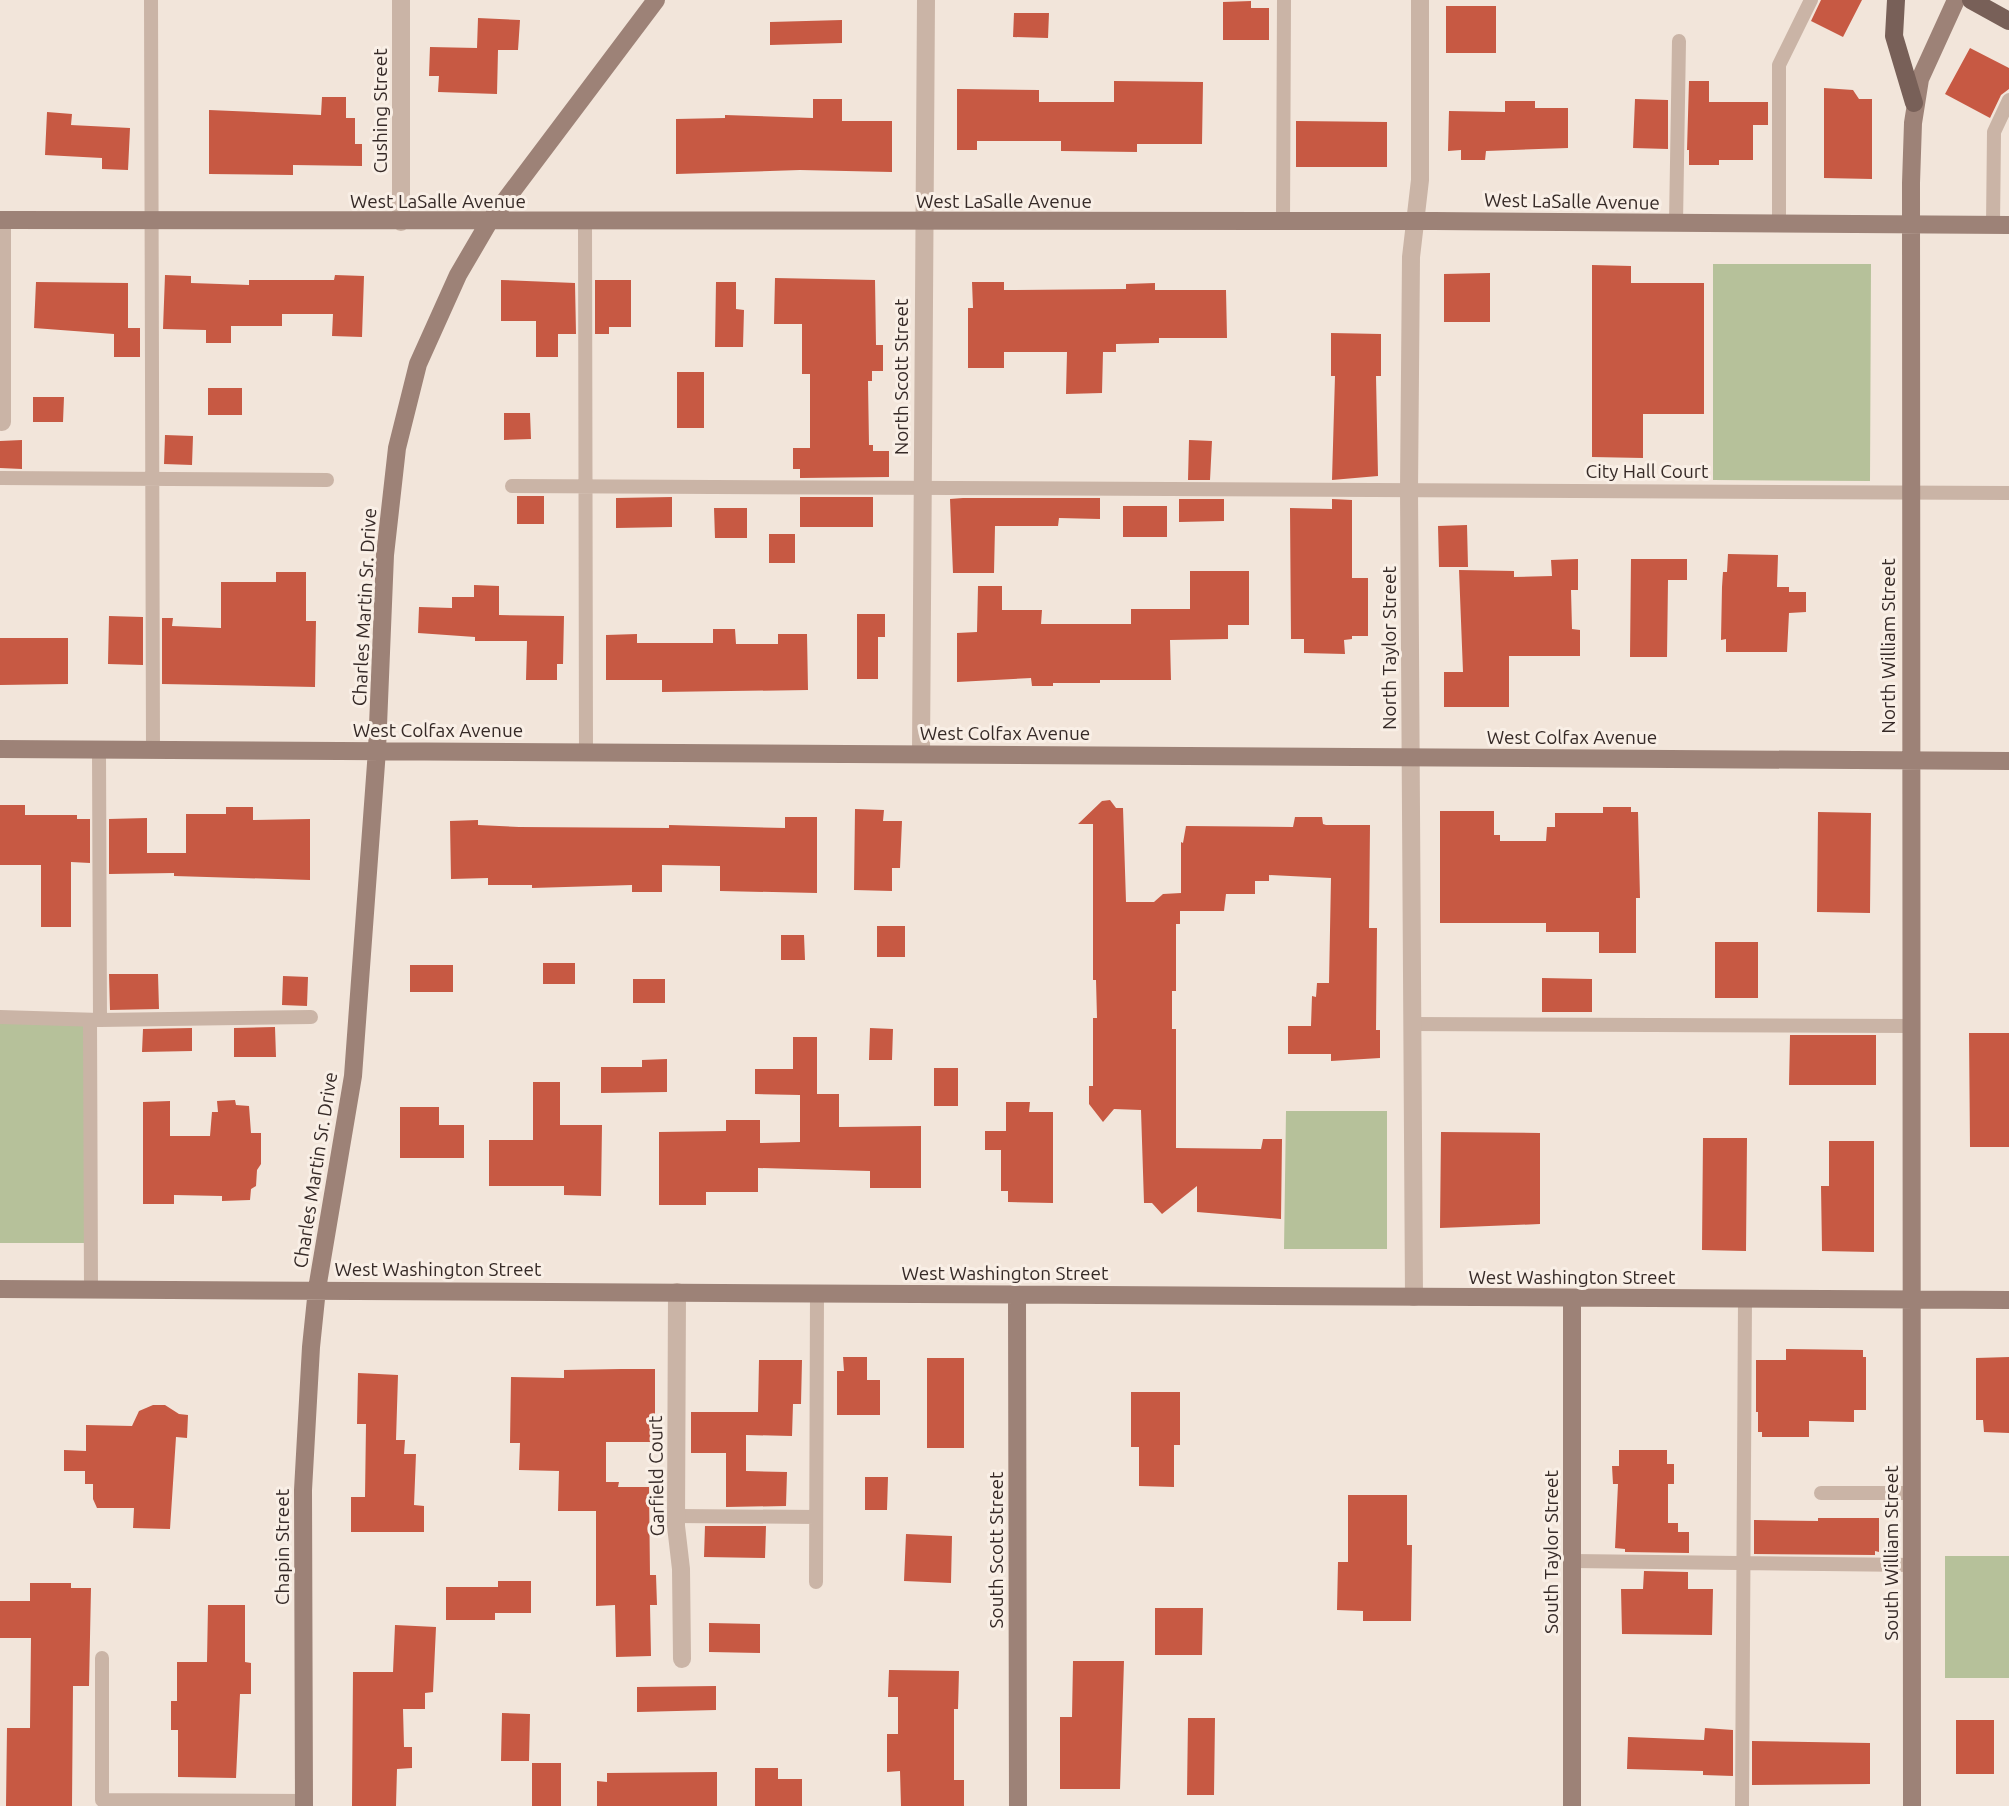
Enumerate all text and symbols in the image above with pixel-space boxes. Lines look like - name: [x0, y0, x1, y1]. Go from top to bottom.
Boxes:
- street label: Cushing Street: [369, 48, 391, 174]
- street label: West LaSalle Avenue: [1484, 188, 1660, 214]
- street label: West LaSalle Avenue: [350, 190, 526, 212]
- street label: West LaSalle Avenue: [916, 190, 1092, 212]
- street label: North Scott Street: [890, 298, 912, 455]
- street label: City Hall Court: [1586, 460, 1709, 482]
- street label: Charles Martin Sr. Drive: [348, 507, 380, 707]
- street label: North William Street: [1877, 558, 1899, 734]
- street label: North Taylor Street: [1378, 565, 1400, 730]
- street label: West Colfax Avenue: [353, 719, 523, 741]
- street label: West Colfax Avenue: [920, 722, 1090, 744]
- street label: West Colfax Avenue: [1487, 726, 1657, 748]
- street label: Charles Martin Sr. Drive: [289, 1070, 341, 1270]
- street label: West Washington Street: [334, 1258, 542, 1280]
- street label: West Washington Street: [901, 1262, 1109, 1284]
- street label: West Washington Street: [1468, 1266, 1676, 1288]
- street label: Garfield Court: [644, 1415, 668, 1536]
- street label: South William Street: [1880, 1465, 1902, 1641]
- street label: South Taylor Street: [1540, 1469, 1562, 1634]
- street label: South Scott Street: [985, 1471, 1007, 1628]
- street label: Chapin Street: [271, 1488, 293, 1605]

